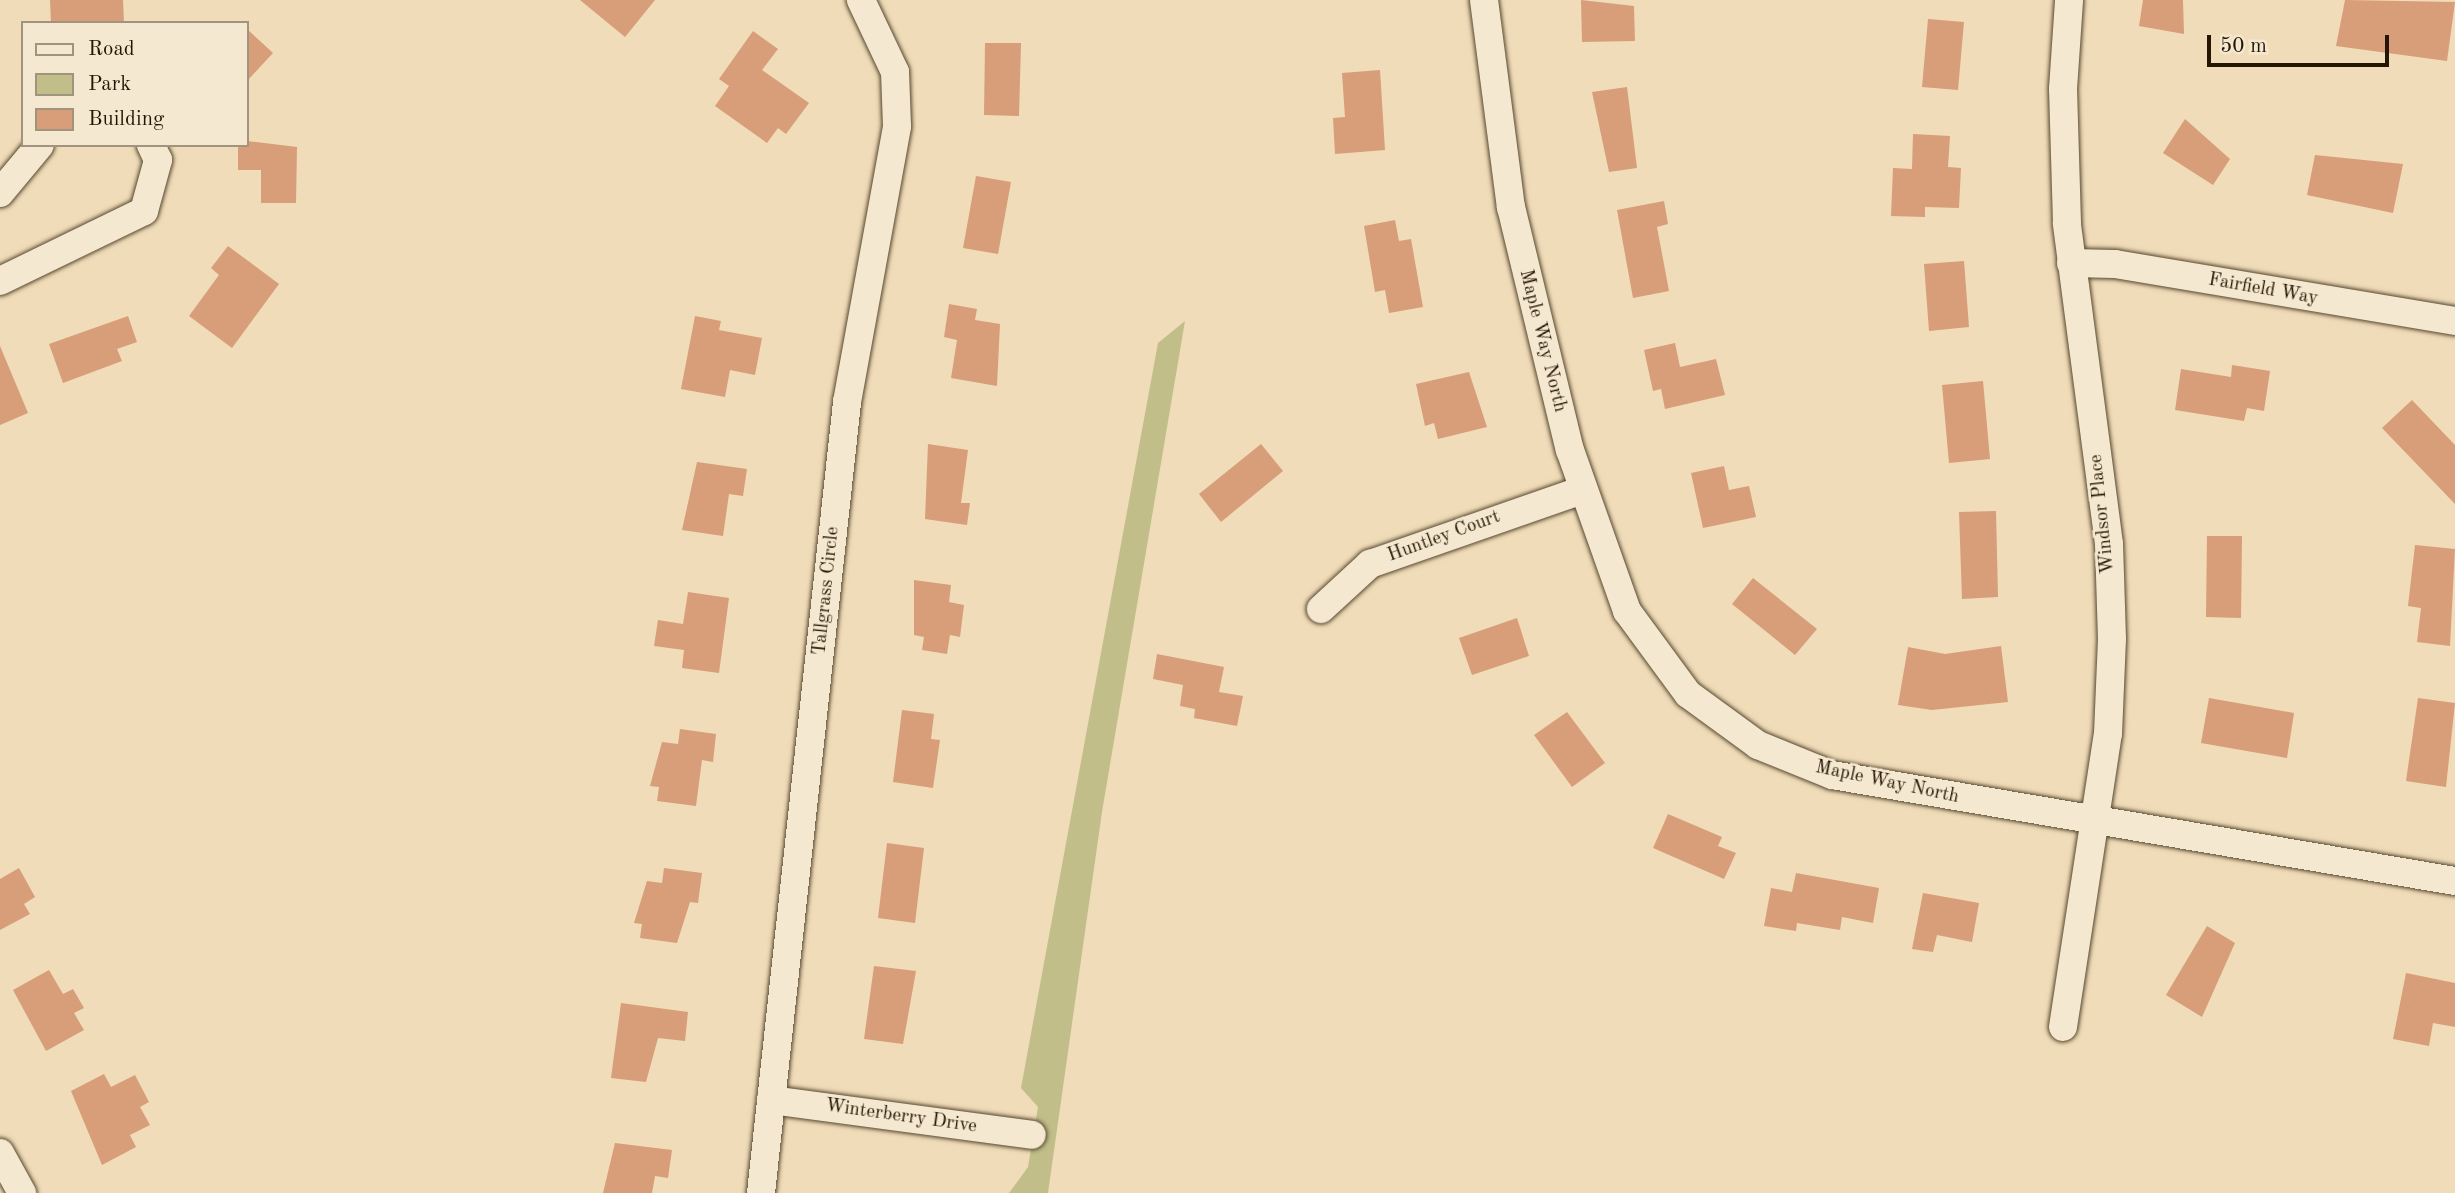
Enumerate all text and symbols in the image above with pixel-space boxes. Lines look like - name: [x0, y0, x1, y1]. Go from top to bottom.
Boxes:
- legend: [21, 21, 248, 147]
- scale bar: [2210, 21, 2392, 65]
- text: 50 m: [2220, 36, 2267, 57]
- text: Road: [88, 39, 135, 60]
- text: Park: [88, 74, 131, 95]
- text: Building: [88, 109, 164, 130]
- street label: Maple Way North: [1513, 267, 1571, 415]
- street label: Fairfield Way: [2206, 269, 2320, 311]
- street label: Windsor Place: [2085, 453, 2121, 575]
- street label: Huntley Court: [1385, 506, 1503, 568]
- street label: Tallgrass Circle: [809, 526, 845, 656]
- street label: Maple Way North: [1813, 757, 1961, 809]
- street label: Winterberry Drive: [824, 1095, 978, 1139]

